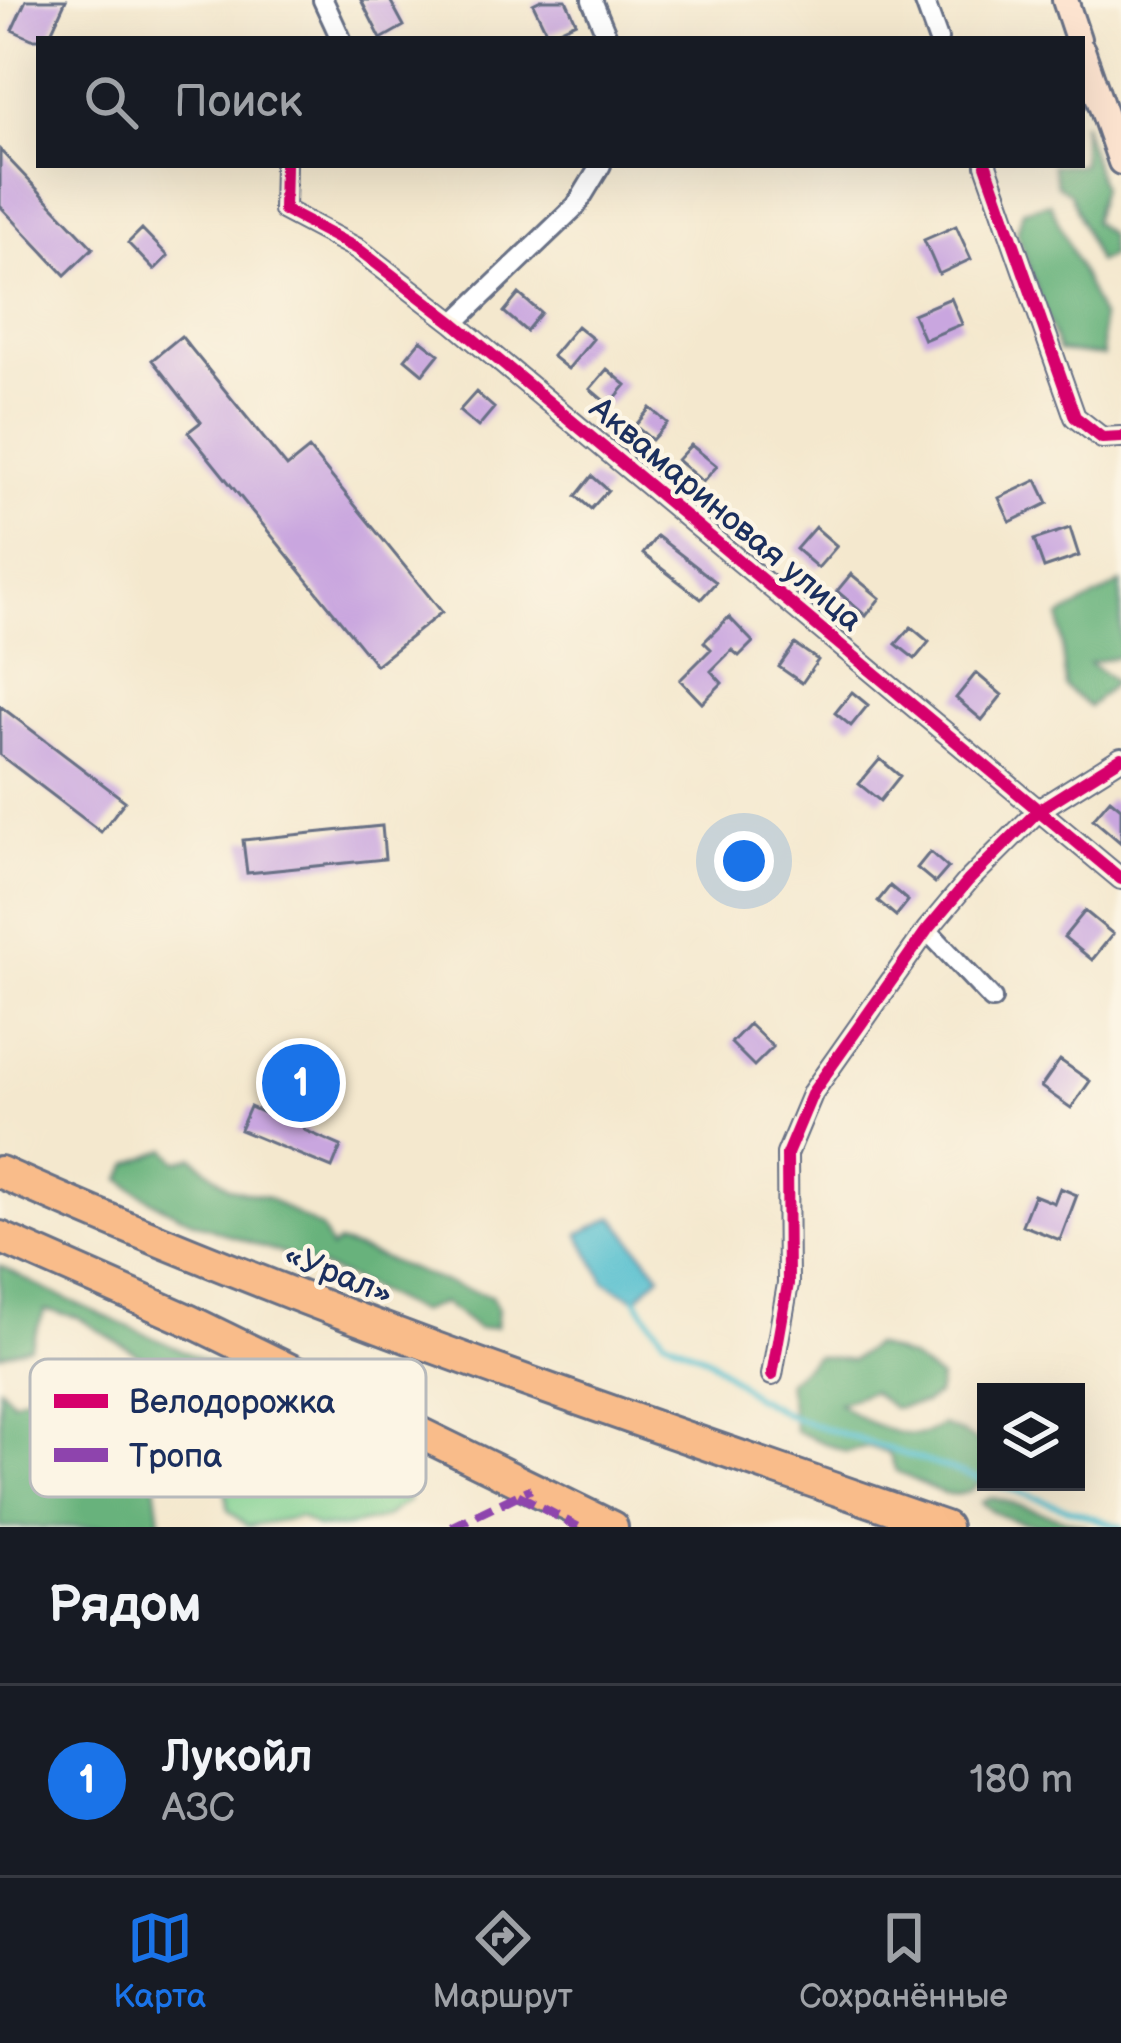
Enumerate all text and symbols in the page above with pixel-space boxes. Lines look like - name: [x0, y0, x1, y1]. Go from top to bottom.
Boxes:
- search box: [36, 36, 1085, 168]
- icon: search: [78, 69, 144, 135]
- text: Поиск: [174, 75, 302, 130]
- street label: Аквамариновая улица: [580, 388, 870, 640]
- your location: [714, 831, 774, 891]
- pin: 1: [262, 1038, 340, 1128]
- street label: «Урал»: [278, 1235, 399, 1315]
- legend: [30, 1359, 426, 1497]
- text: Велодорожка: [129, 1383, 335, 1423]
- map controls: [977, 1383, 1085, 1491]
- button: layers: [977, 1383, 1085, 1491]
- text: Тропа: [129, 1437, 223, 1477]
- text: Рядом: [48, 1575, 202, 1636]
- text: Лукойл: [162, 1730, 313, 1785]
- text: 1: [79, 1757, 95, 1804]
- text: 180 m: [969, 1757, 1073, 1804]
- text: АЗС: [162, 1785, 235, 1832]
- tab: Карта: [113, 1905, 206, 2017]
- tab: Маршрут: [433, 1905, 573, 2017]
- tab: Сохранённые: [799, 1905, 1008, 2017]

